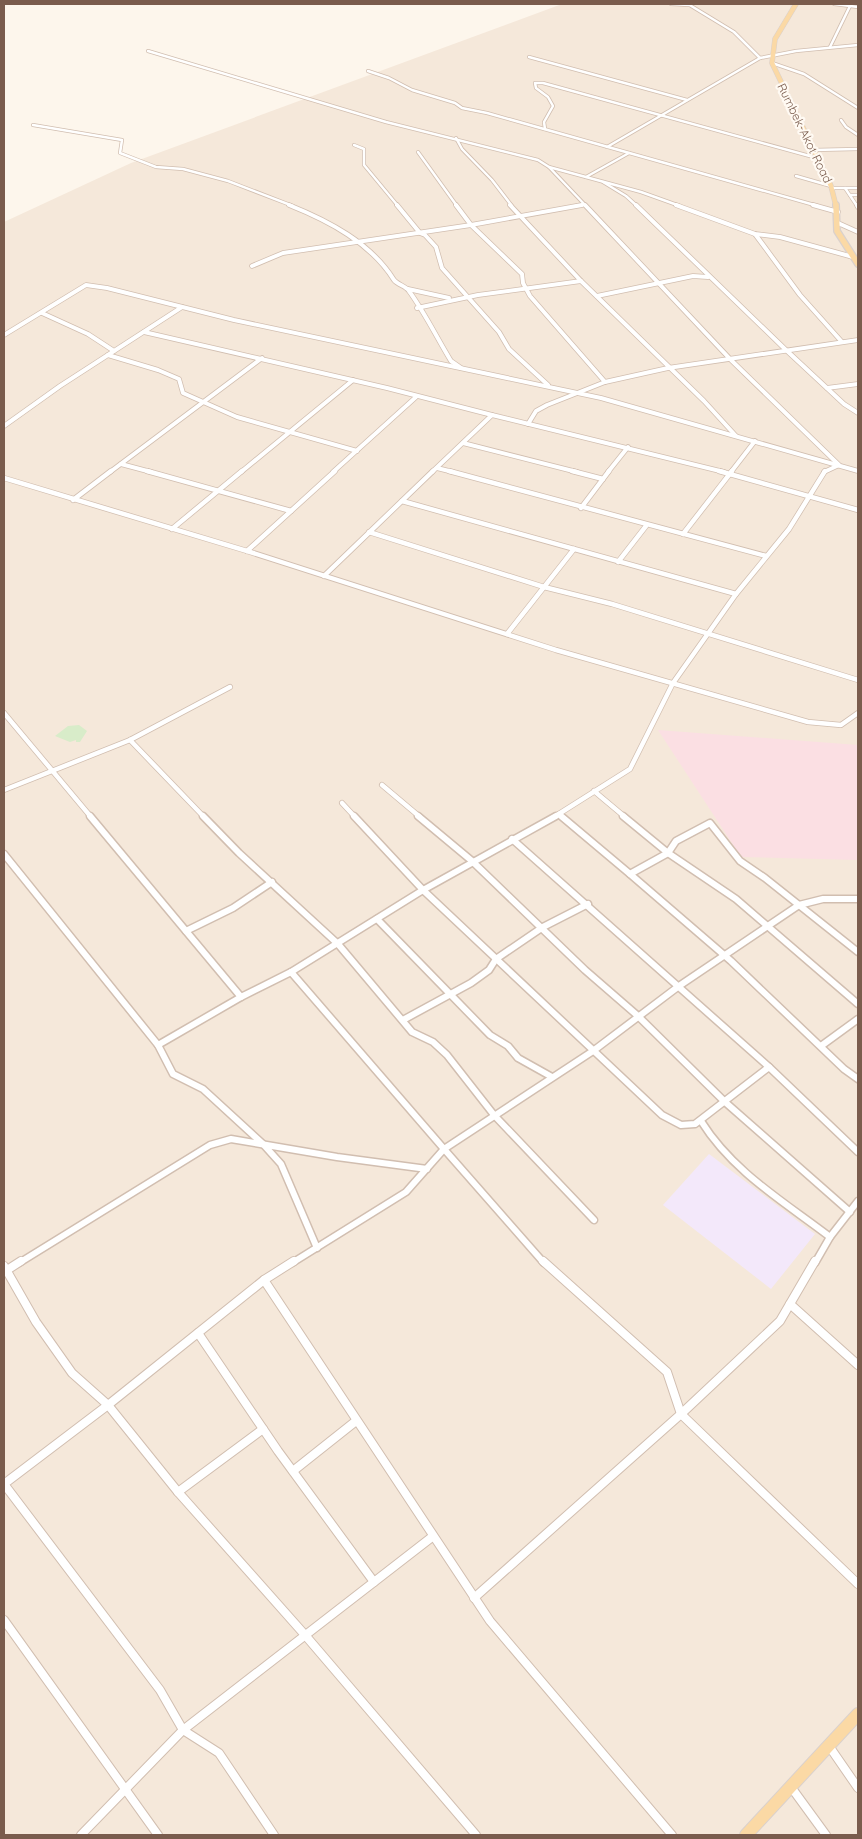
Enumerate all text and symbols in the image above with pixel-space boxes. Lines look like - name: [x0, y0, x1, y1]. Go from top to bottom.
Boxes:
- street label: Rumbek-Akot Road: [774, 81, 836, 185]

